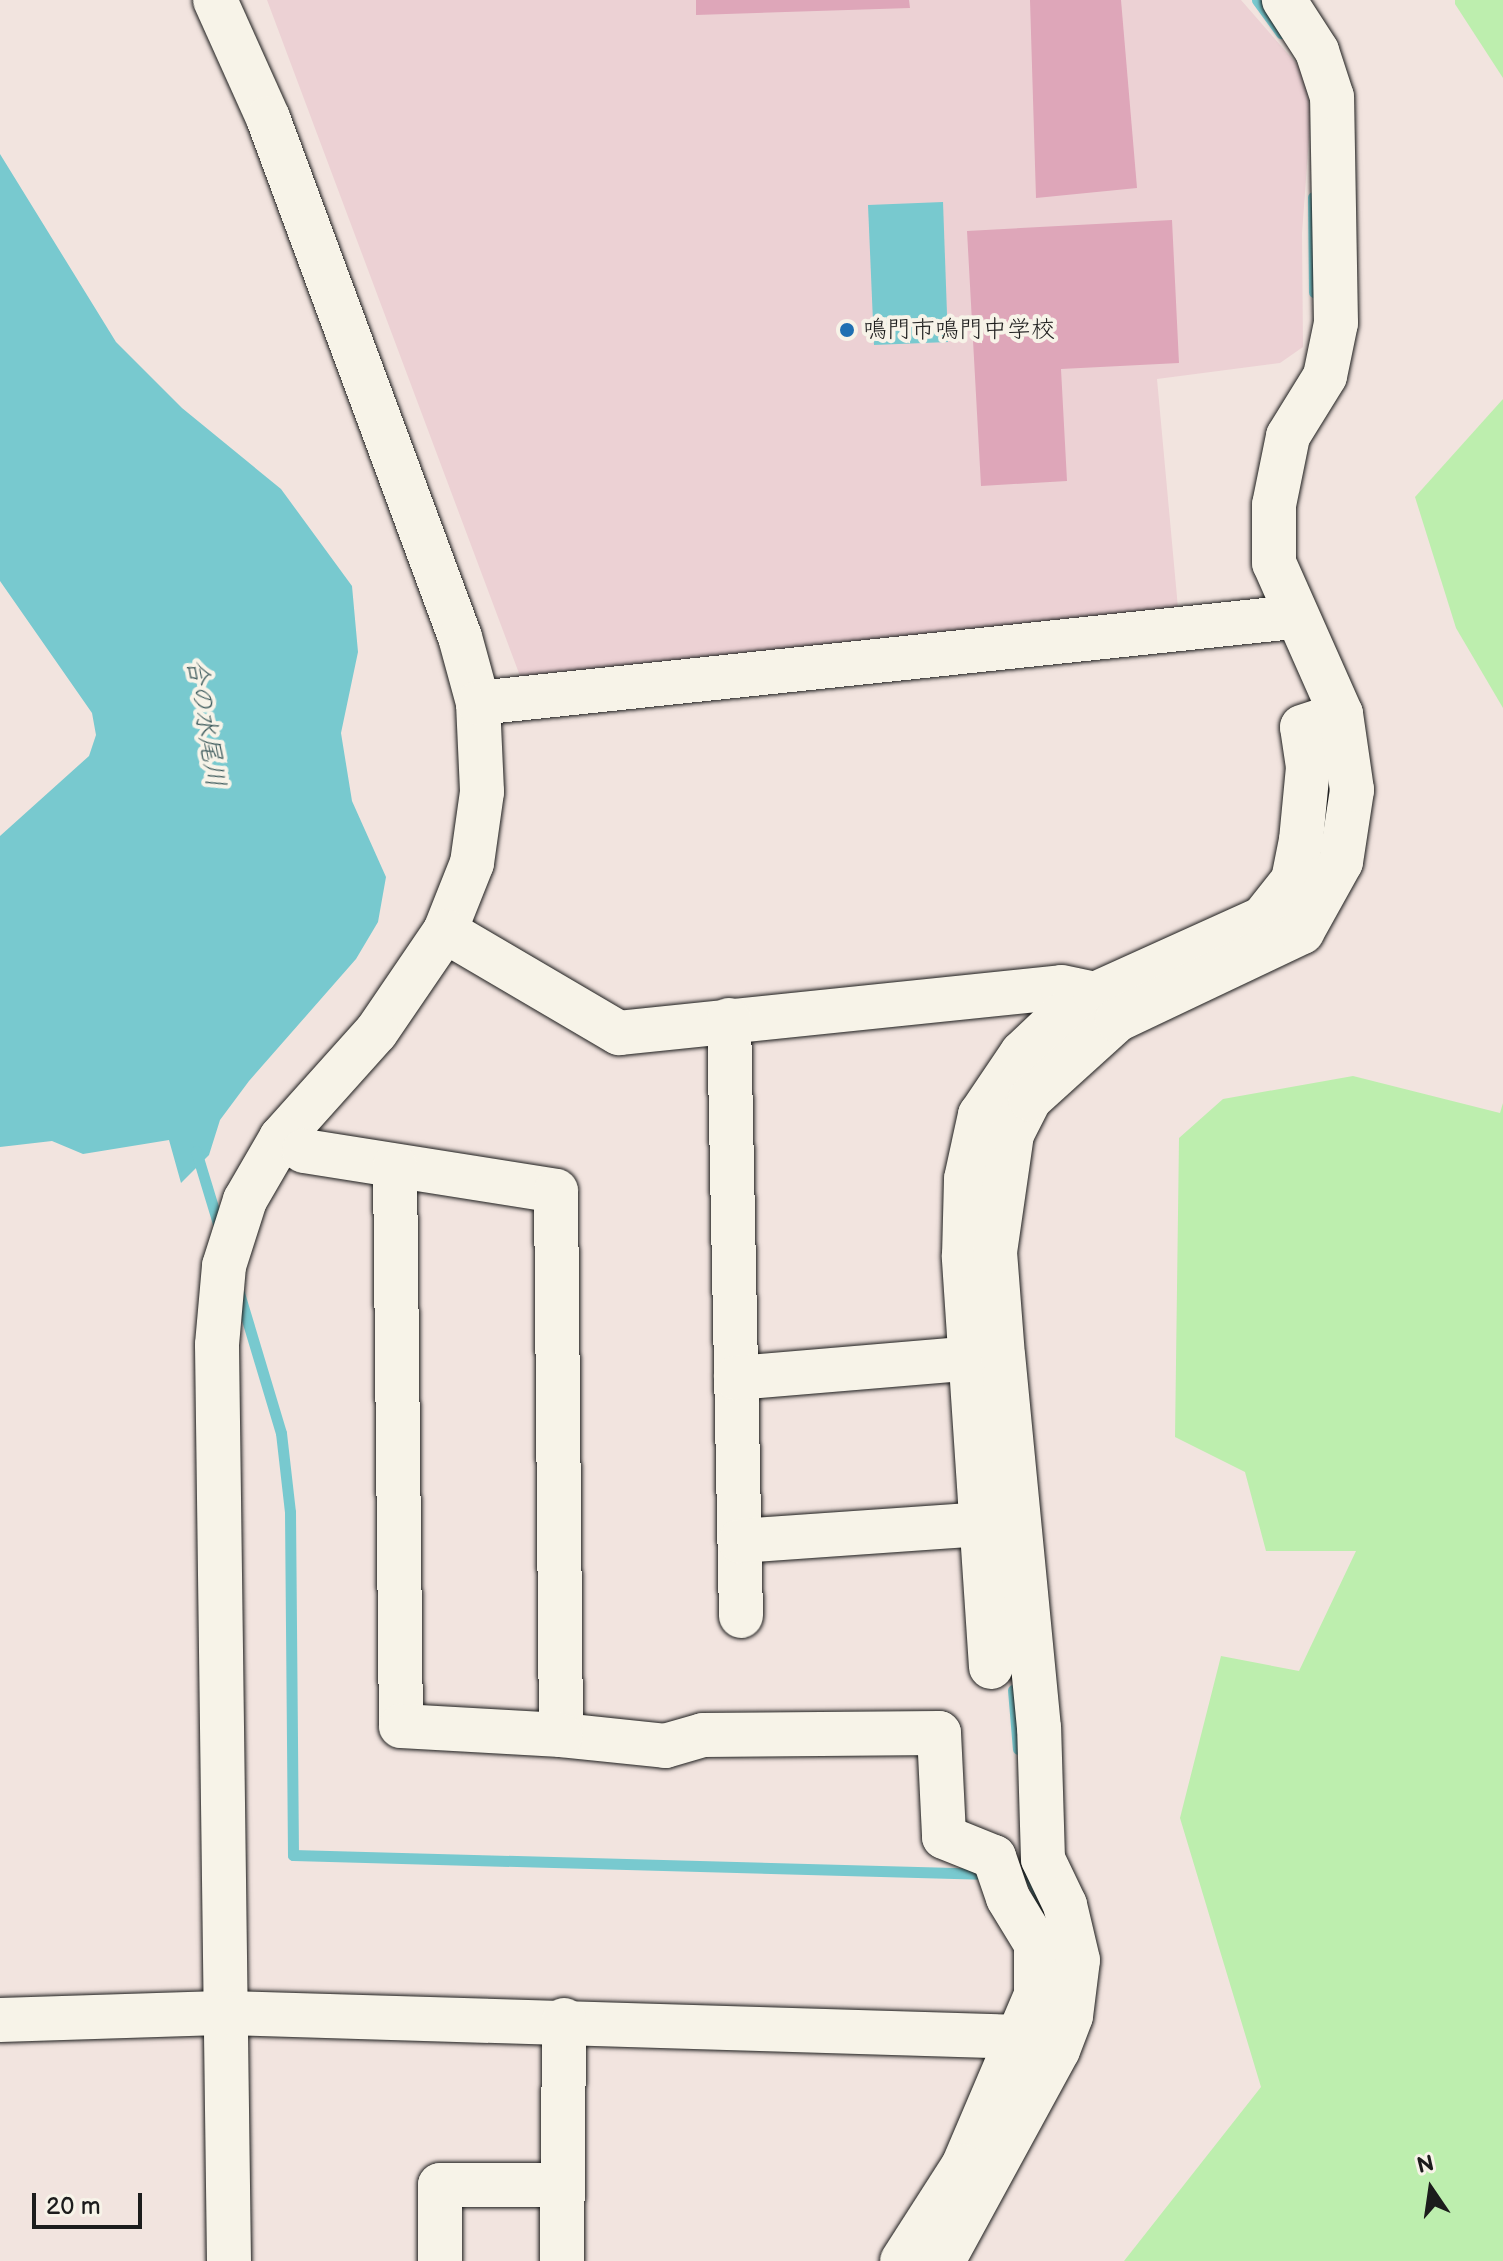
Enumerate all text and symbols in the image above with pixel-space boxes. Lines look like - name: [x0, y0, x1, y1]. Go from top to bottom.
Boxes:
- place label: 鳴門市鳴門中学校: [863, 316, 1055, 344]
- marker: 鳴門市鳴門中学校: [838, 321, 856, 339]
- water label: 合の水尾川: [179, 656, 231, 790]
- north arrow: [1391, 2149, 1471, 2229]
- text: N: [1414, 2150, 1437, 2180]
- scale bar: [36, 2177, 146, 2227]
- text: 20 m: [46, 2192, 101, 2221]

